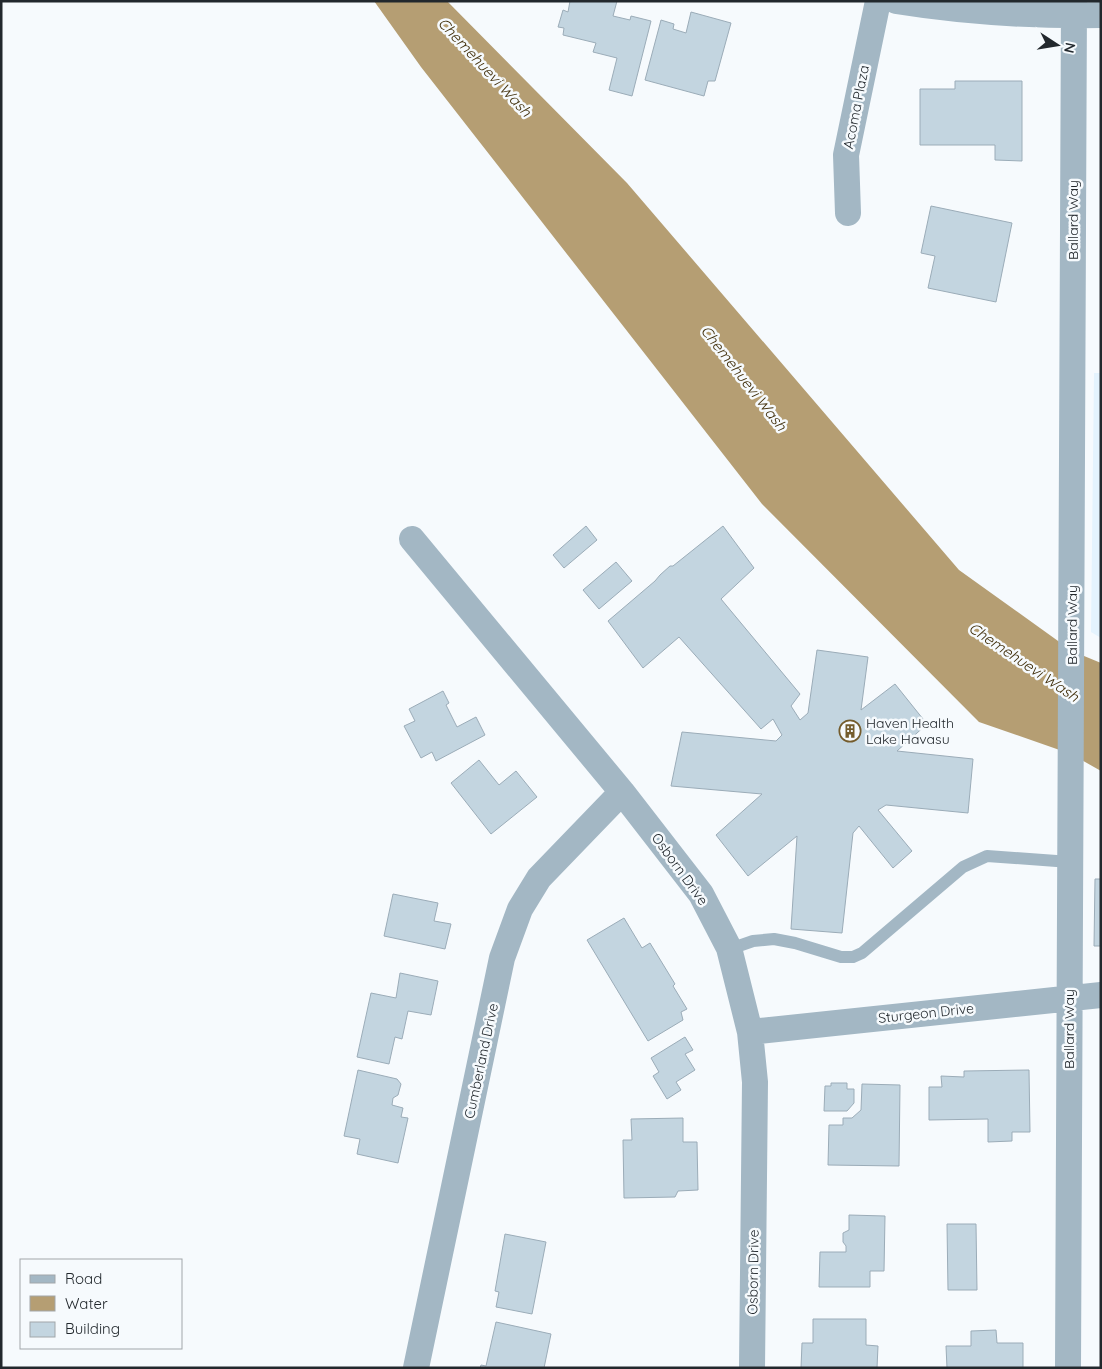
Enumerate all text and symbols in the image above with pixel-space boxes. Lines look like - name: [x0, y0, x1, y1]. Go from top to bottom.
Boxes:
- water label: Chemehuevi Wash: [434, 13, 536, 121]
- north arrow: [1032, 20, 1082, 70]
- text: N: [1060, 41, 1080, 55]
- street label: Acoma Plaza: [839, 64, 873, 150]
- street label: Ballard Way: [1064, 180, 1082, 260]
- water label: Chemehuevi Wash: [697, 321, 791, 435]
- street label: Ballard Way: [1063, 585, 1081, 665]
- water label: Chemehuevi Wash: [965, 618, 1083, 706]
- place label: Haven Health Lake Havasu: [866, 714, 954, 748]
- building icon: Haven Health Lake Havasu: [838, 719, 862, 743]
- street label: Osborn Drive: [648, 829, 712, 909]
- street label: Ballard Way: [1060, 989, 1078, 1069]
- street label: Sturgeon Drive: [877, 999, 975, 1027]
- street label: Cumberland Drive: [460, 1002, 502, 1120]
- street label: Osborn Drive: [743, 1229, 763, 1315]
- legend: [20, 1259, 182, 1349]
- text: Road: [65, 1269, 102, 1288]
- text: Water: [65, 1294, 108, 1313]
- text: Building: [65, 1319, 120, 1338]

